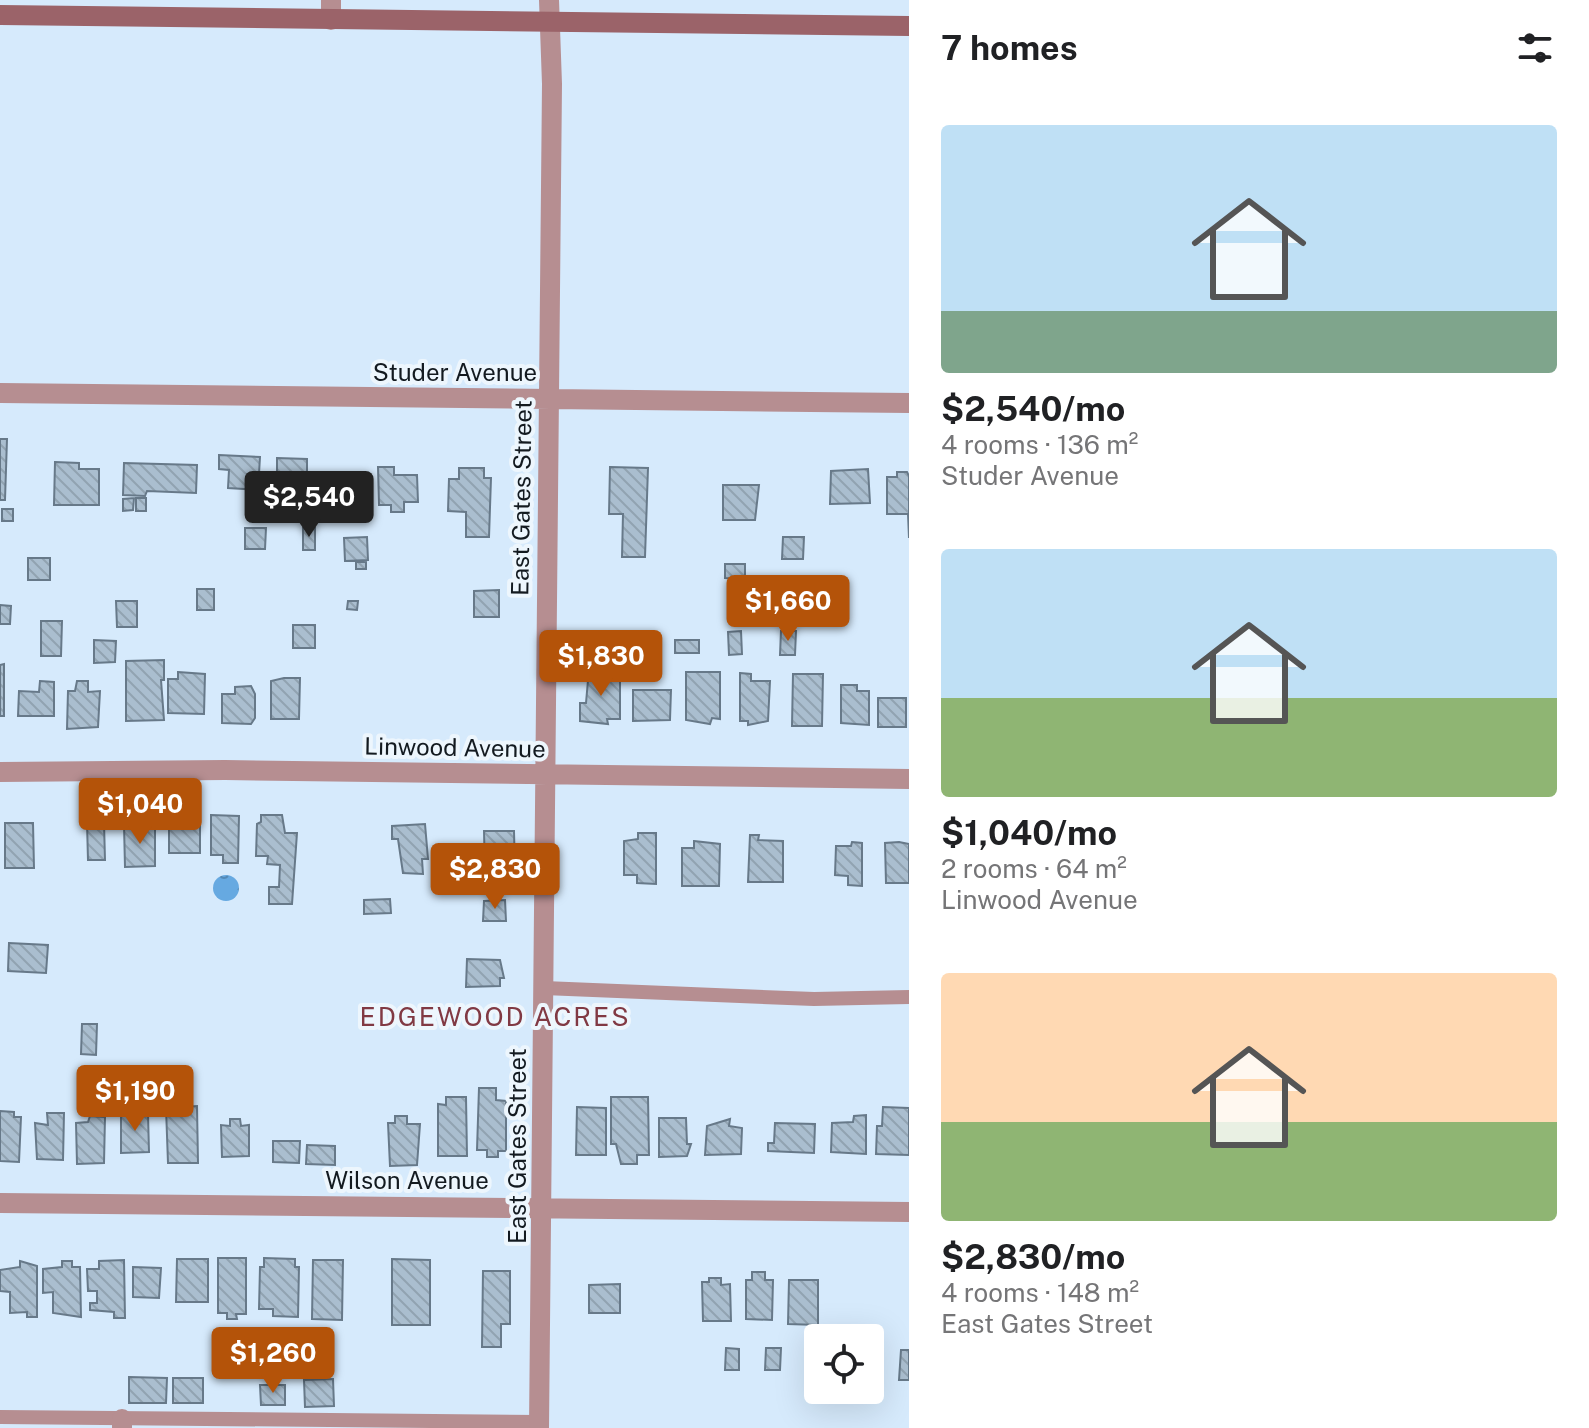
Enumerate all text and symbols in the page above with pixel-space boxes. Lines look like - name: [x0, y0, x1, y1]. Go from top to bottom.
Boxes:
- icon: filters: [1513, 26, 1557, 70]
- text: 7 homes: [941, 28, 1078, 68]
- icon: home: [1177, 177, 1321, 321]
- street label: Studer Avenue: [373, 358, 537, 386]
- text: $2,540/mo: [941, 389, 1125, 429]
- street label: East Gates Street: [505, 400, 537, 596]
- text: 4 rooms · 136 m²: [941, 429, 1138, 460]
- text: Studer Avenue: [941, 460, 1119, 491]
- pin: $2,540: [244, 471, 374, 539]
- text: $2,540: [263, 481, 355, 512]
- pin: $1,660: [723, 575, 853, 643]
- text: $1,660: [745, 585, 831, 616]
- icon: home: [1177, 601, 1321, 745]
- pin: $1,830: [536, 630, 666, 698]
- text: $1,830: [557, 640, 645, 671]
- street label: Linwood Avenue: [364, 731, 546, 763]
- pin: $1,040: [75, 778, 205, 846]
- text: $1,040: [97, 788, 183, 819]
- text: $1,040/mo: [941, 813, 1117, 853]
- pin: $2,830: [430, 843, 560, 911]
- text: $2,830: [449, 853, 541, 884]
- text: 2 rooms · 64 m²: [941, 853, 1127, 884]
- text: Linwood Avenue: [941, 884, 1138, 915]
- district label: EDGEWOOD ACRES: [359, 1001, 631, 1032]
- icon: home: [1177, 1025, 1321, 1169]
- street label: East Gates Street: [503, 1048, 531, 1244]
- pin: $1,190: [70, 1065, 200, 1133]
- text: $1,190: [95, 1075, 175, 1106]
- street label: Wilson Avenue: [325, 1166, 489, 1194]
- text: $2,830/mo: [941, 1237, 1125, 1277]
- text: 4 rooms · 148 m²: [941, 1277, 1139, 1308]
- text: East Gates Street: [941, 1308, 1153, 1339]
- map controls: [804, 1324, 884, 1404]
- button: locate: [804, 1324, 884, 1404]
- pin: $1,260: [208, 1327, 338, 1395]
- text: $1,260: [230, 1337, 316, 1368]

